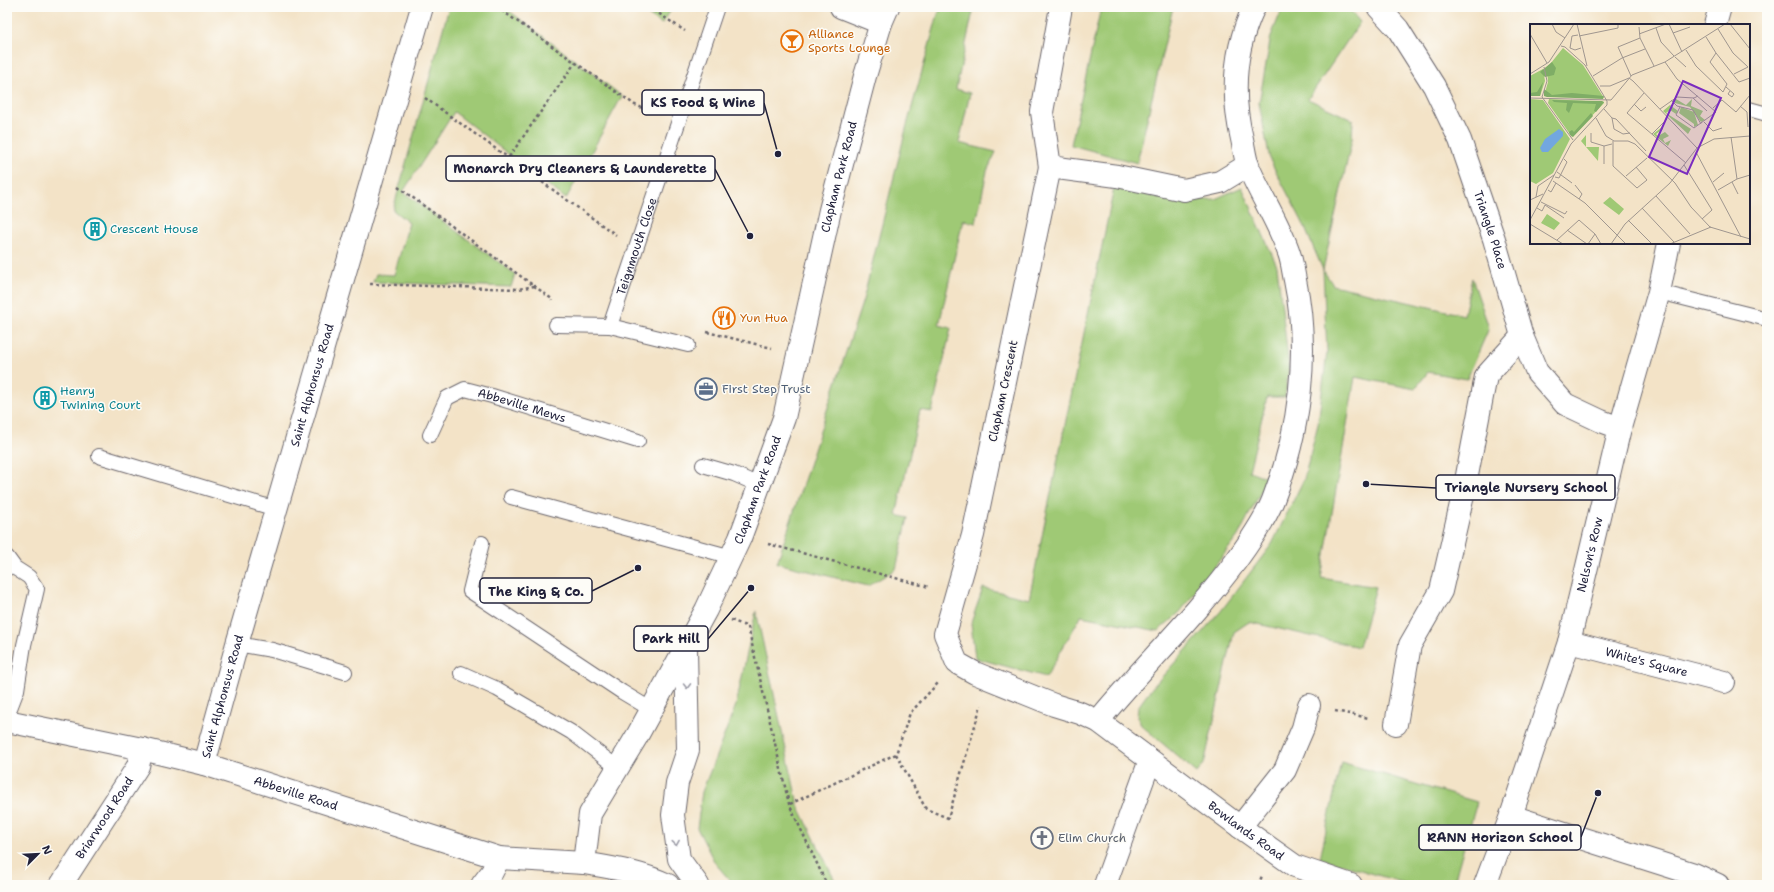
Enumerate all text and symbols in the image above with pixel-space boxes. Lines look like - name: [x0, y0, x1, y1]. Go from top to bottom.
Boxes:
- inset map: [1530, 24, 1750, 244]
- place label: Alliance Sports Lounge: [808, 26, 891, 56]
- bar icon: Alliance Sports Lounge: [779, 28, 805, 54]
- callout: KS Food & Wine: [642, 90, 764, 115]
- text: KS Food & Wine: [650, 94, 756, 111]
- street label: Clapham Park Road: [817, 119, 861, 234]
- callout: Monarch Dry Cleaners & Launderette: [446, 156, 715, 181]
- text: Monarch Dry Cleaners & Launderette: [453, 160, 707, 177]
- street label: Triangle Place: [1470, 188, 1510, 271]
- street label: Teignmouth Close: [613, 195, 661, 297]
- building icon: Crescent House: [82, 216, 108, 242]
- place label: Crescent House: [110, 221, 199, 237]
- restaurant icon: Yun Hua: [711, 305, 737, 331]
- place label: Yun Hua: [740, 310, 788, 326]
- street label: Saint Alphonsus Road: [287, 321, 338, 449]
- street label: Clapham Crescent: [984, 339, 1022, 443]
- office icon: First Step Trust: [693, 376, 719, 402]
- place label: First Step Trust: [722, 381, 811, 397]
- place label: Henry Twining Court: [60, 383, 141, 413]
- building icon: Henry Twining Court: [32, 385, 58, 411]
- street label: Abbeville Mews: [476, 385, 568, 426]
- street label: Clapham Park Road: [730, 433, 785, 547]
- callout: Triangle Nursery School: [1436, 475, 1615, 500]
- text: Triangle Nursery School: [1444, 479, 1608, 496]
- street label: Nelson's Row: [1573, 515, 1607, 594]
- callout: The King & Co.: [480, 578, 592, 603]
- text: The King & Co.: [488, 583, 584, 600]
- callout: Park Hill: [634, 626, 708, 651]
- text: Park Hill: [642, 630, 701, 647]
- street label: Saint Alphonsus Road: [198, 633, 247, 760]
- street label: White's Square: [1603, 644, 1690, 680]
- one-way arrow: [683, 683, 691, 689]
- street label: Abbeville Road: [252, 772, 340, 814]
- street label: Briarwood Road: [72, 773, 137, 862]
- street label: Bowlands Road: [1205, 798, 1288, 864]
- church icon: Elim Church: [1029, 825, 1055, 851]
- callout: RANN Horizon School: [1419, 825, 1581, 850]
- text: RANN Horizon School: [1427, 829, 1573, 846]
- place label: Elim Church: [1058, 830, 1126, 846]
- north arrow: [18, 834, 58, 874]
- one-way arrow: [671, 839, 680, 846]
- text: N: [38, 843, 55, 857]

